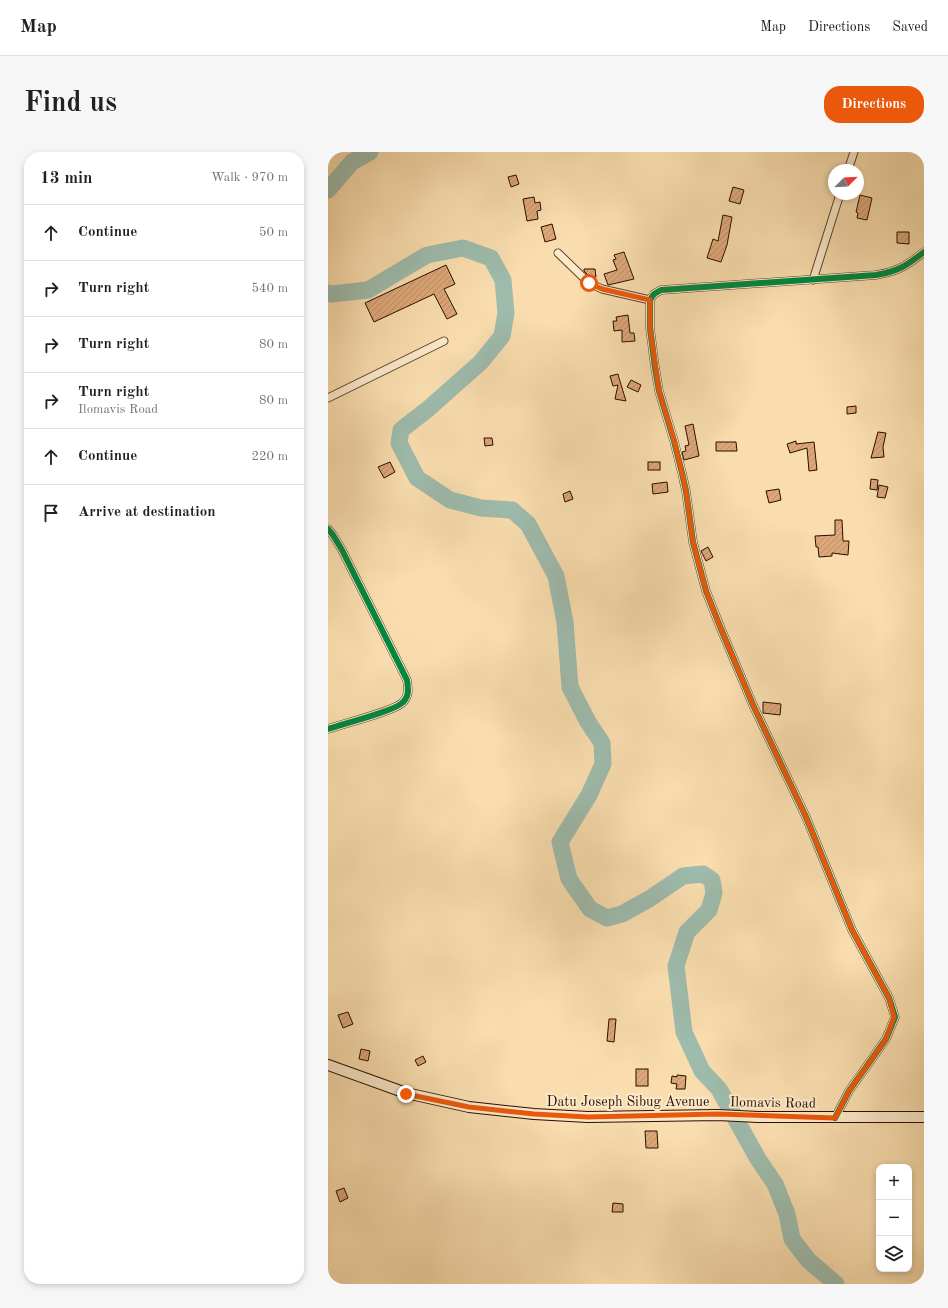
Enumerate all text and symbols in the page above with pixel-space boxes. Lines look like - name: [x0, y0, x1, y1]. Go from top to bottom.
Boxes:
- text: Map: [20, 18, 57, 37]
- text: Map: [760, 20, 786, 34]
- text: Directions: [808, 20, 870, 34]
- text: Saved: [892, 20, 928, 34]
- button: Directions: [824, 86, 924, 123]
- text: Find us: [24, 90, 117, 118]
- north arrow: [828, 164, 864, 200]
- text: 13 min: [40, 170, 93, 187]
- text: Walk · 970 m: [211, 171, 288, 184]
- icon: ahead: [40, 222, 62, 244]
- text: Continue: [78, 225, 137, 240]
- text: 50 m: [259, 226, 288, 239]
- route start: [580, 274, 598, 292]
- icon: right: [40, 278, 62, 300]
- text: Turn right: [78, 281, 149, 296]
- text: 540 m: [251, 282, 288, 295]
- icon: right: [40, 334, 62, 356]
- text: Turn right: [78, 337, 149, 352]
- text: 80 m: [259, 338, 288, 351]
- text: Turn right: [78, 385, 149, 400]
- icon: right: [40, 390, 62, 412]
- text: 80 m: [259, 394, 288, 407]
- text: Ilomavis Road: [78, 403, 158, 416]
- icon: ahead: [40, 446, 62, 468]
- text: Continue: [78, 449, 137, 464]
- text: 220 m: [251, 450, 288, 463]
- icon: arrive: [40, 502, 62, 524]
- text: Arrive at destination: [78, 505, 216, 520]
- route end: [397, 1085, 415, 1103]
- street label: Datu Joseph Sibug Avenue: [547, 1095, 710, 1109]
- street label: Ilomavis Road: [730, 1095, 816, 1111]
- map controls: [876, 1164, 912, 1272]
- button: +: [876, 1164, 912, 1200]
- button: −: [876, 1200, 912, 1236]
- button: layers: [876, 1236, 912, 1272]

